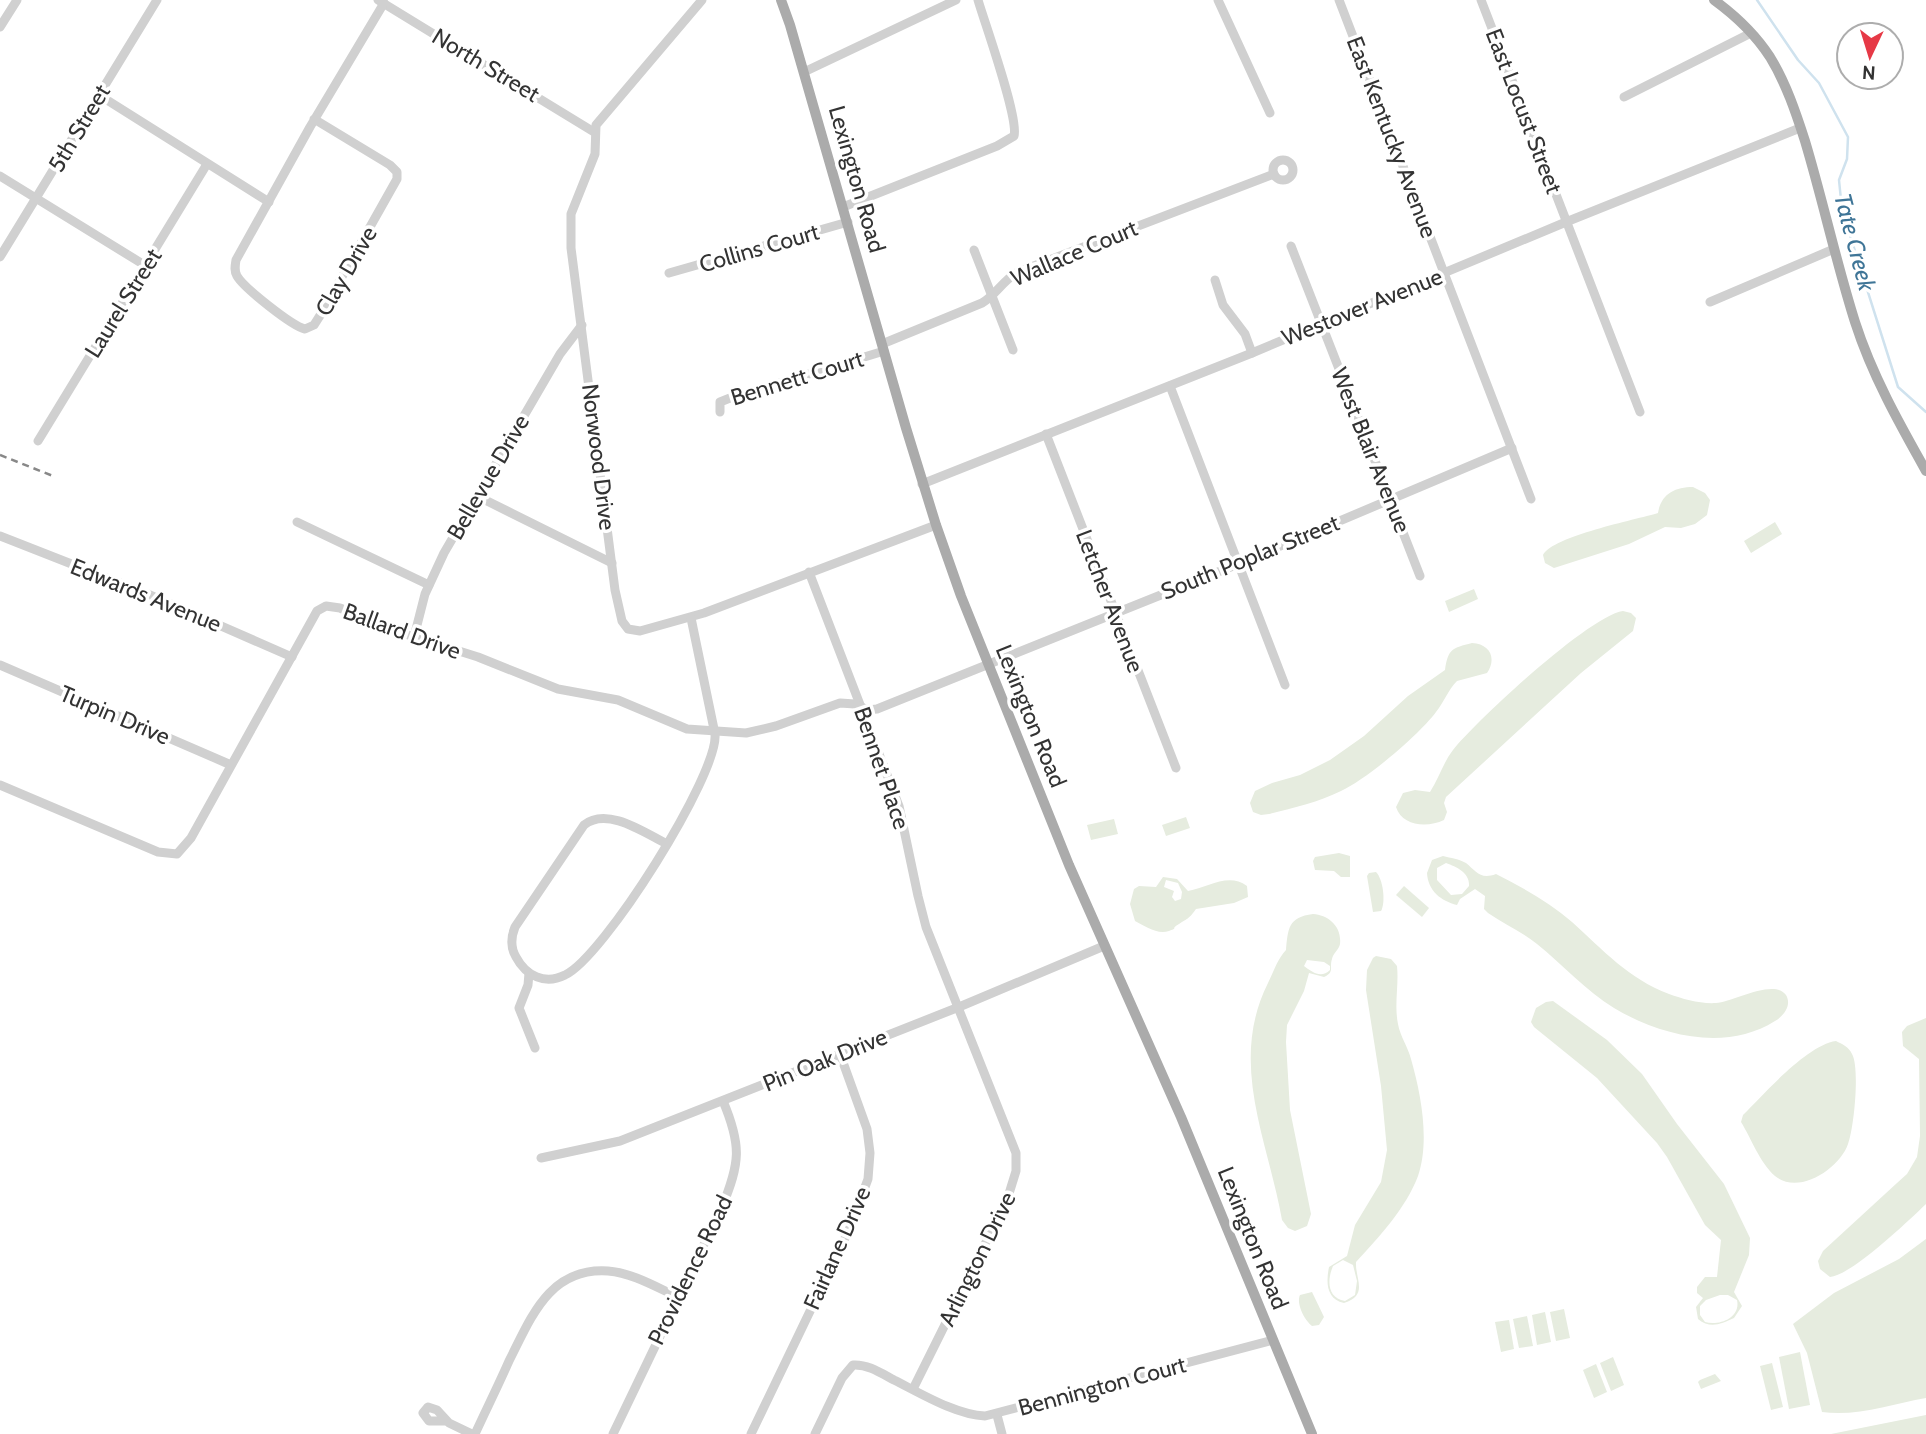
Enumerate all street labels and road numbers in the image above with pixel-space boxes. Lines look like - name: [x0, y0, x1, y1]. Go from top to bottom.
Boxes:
- street label: North Street: [427, 22, 545, 108]
- street label: East Locust Street: [1480, 25, 1568, 198]
- street label: East Kentucky Avenue: [1341, 32, 1443, 242]
- street label: 5th Street: [42, 79, 116, 177]
- street label: Lexington Road: [823, 102, 891, 256]
- street label: Wallace Court: [1007, 214, 1142, 292]
- street label: Collins Court: [696, 217, 822, 278]
- street label: Clay Drive: [309, 221, 383, 321]
- street label: Laurel Street: [79, 243, 168, 363]
- street label: Westover Avenue: [1278, 262, 1446, 352]
- street label: Bennett Court: [727, 344, 867, 411]
- street label: West Blair Avenue: [1325, 363, 1417, 537]
- street label: Norwood Drive: [576, 382, 622, 532]
- street label: Bellevue Drive: [441, 409, 535, 545]
- street label: South Poplar Street: [1157, 508, 1343, 606]
- street label: Letcher Avenue: [1070, 526, 1150, 677]
- street label: Edwards Avenue: [67, 552, 226, 638]
- street label: Ballard Drive: [339, 597, 465, 665]
- street label: Lexington Road: [990, 641, 1072, 791]
- street label: Turpin Drive: [56, 679, 174, 751]
- street label: Bennet Place: [848, 703, 916, 833]
- street label: Pin Oak Drive: [759, 1022, 891, 1098]
- street label: Lexington Road: [1212, 1163, 1294, 1313]
- street label: Fairlane Drive: [797, 1182, 877, 1314]
- street label: Arlington Drive: [932, 1187, 1022, 1331]
- street label: Providence Road: [642, 1191, 738, 1349]
- street label: Bennington Court: [1015, 1350, 1189, 1422]

